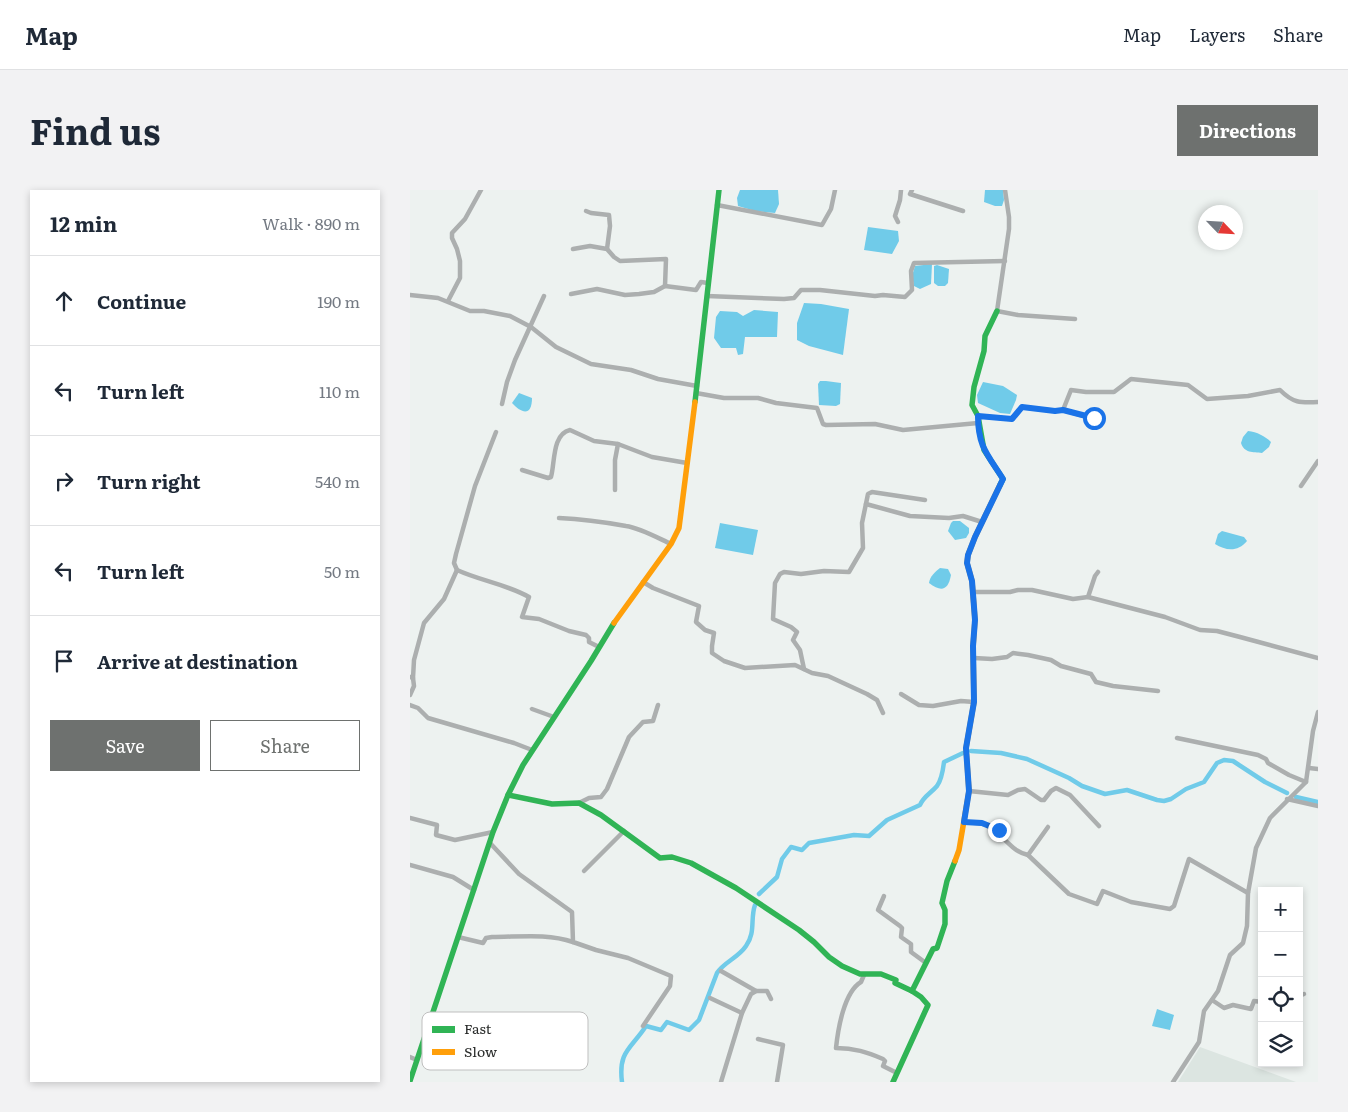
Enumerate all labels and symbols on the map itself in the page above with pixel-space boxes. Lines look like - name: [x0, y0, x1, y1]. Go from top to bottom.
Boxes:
- north arrow: [1198, 205, 1243, 250]
- route start: [1083, 407, 1106, 430]
- route end: [988, 819, 1011, 842]
- legend: [422, 1012, 588, 1070]
- text: Fast: [464, 1018, 492, 1038]
- text: Slow: [464, 1041, 497, 1061]

